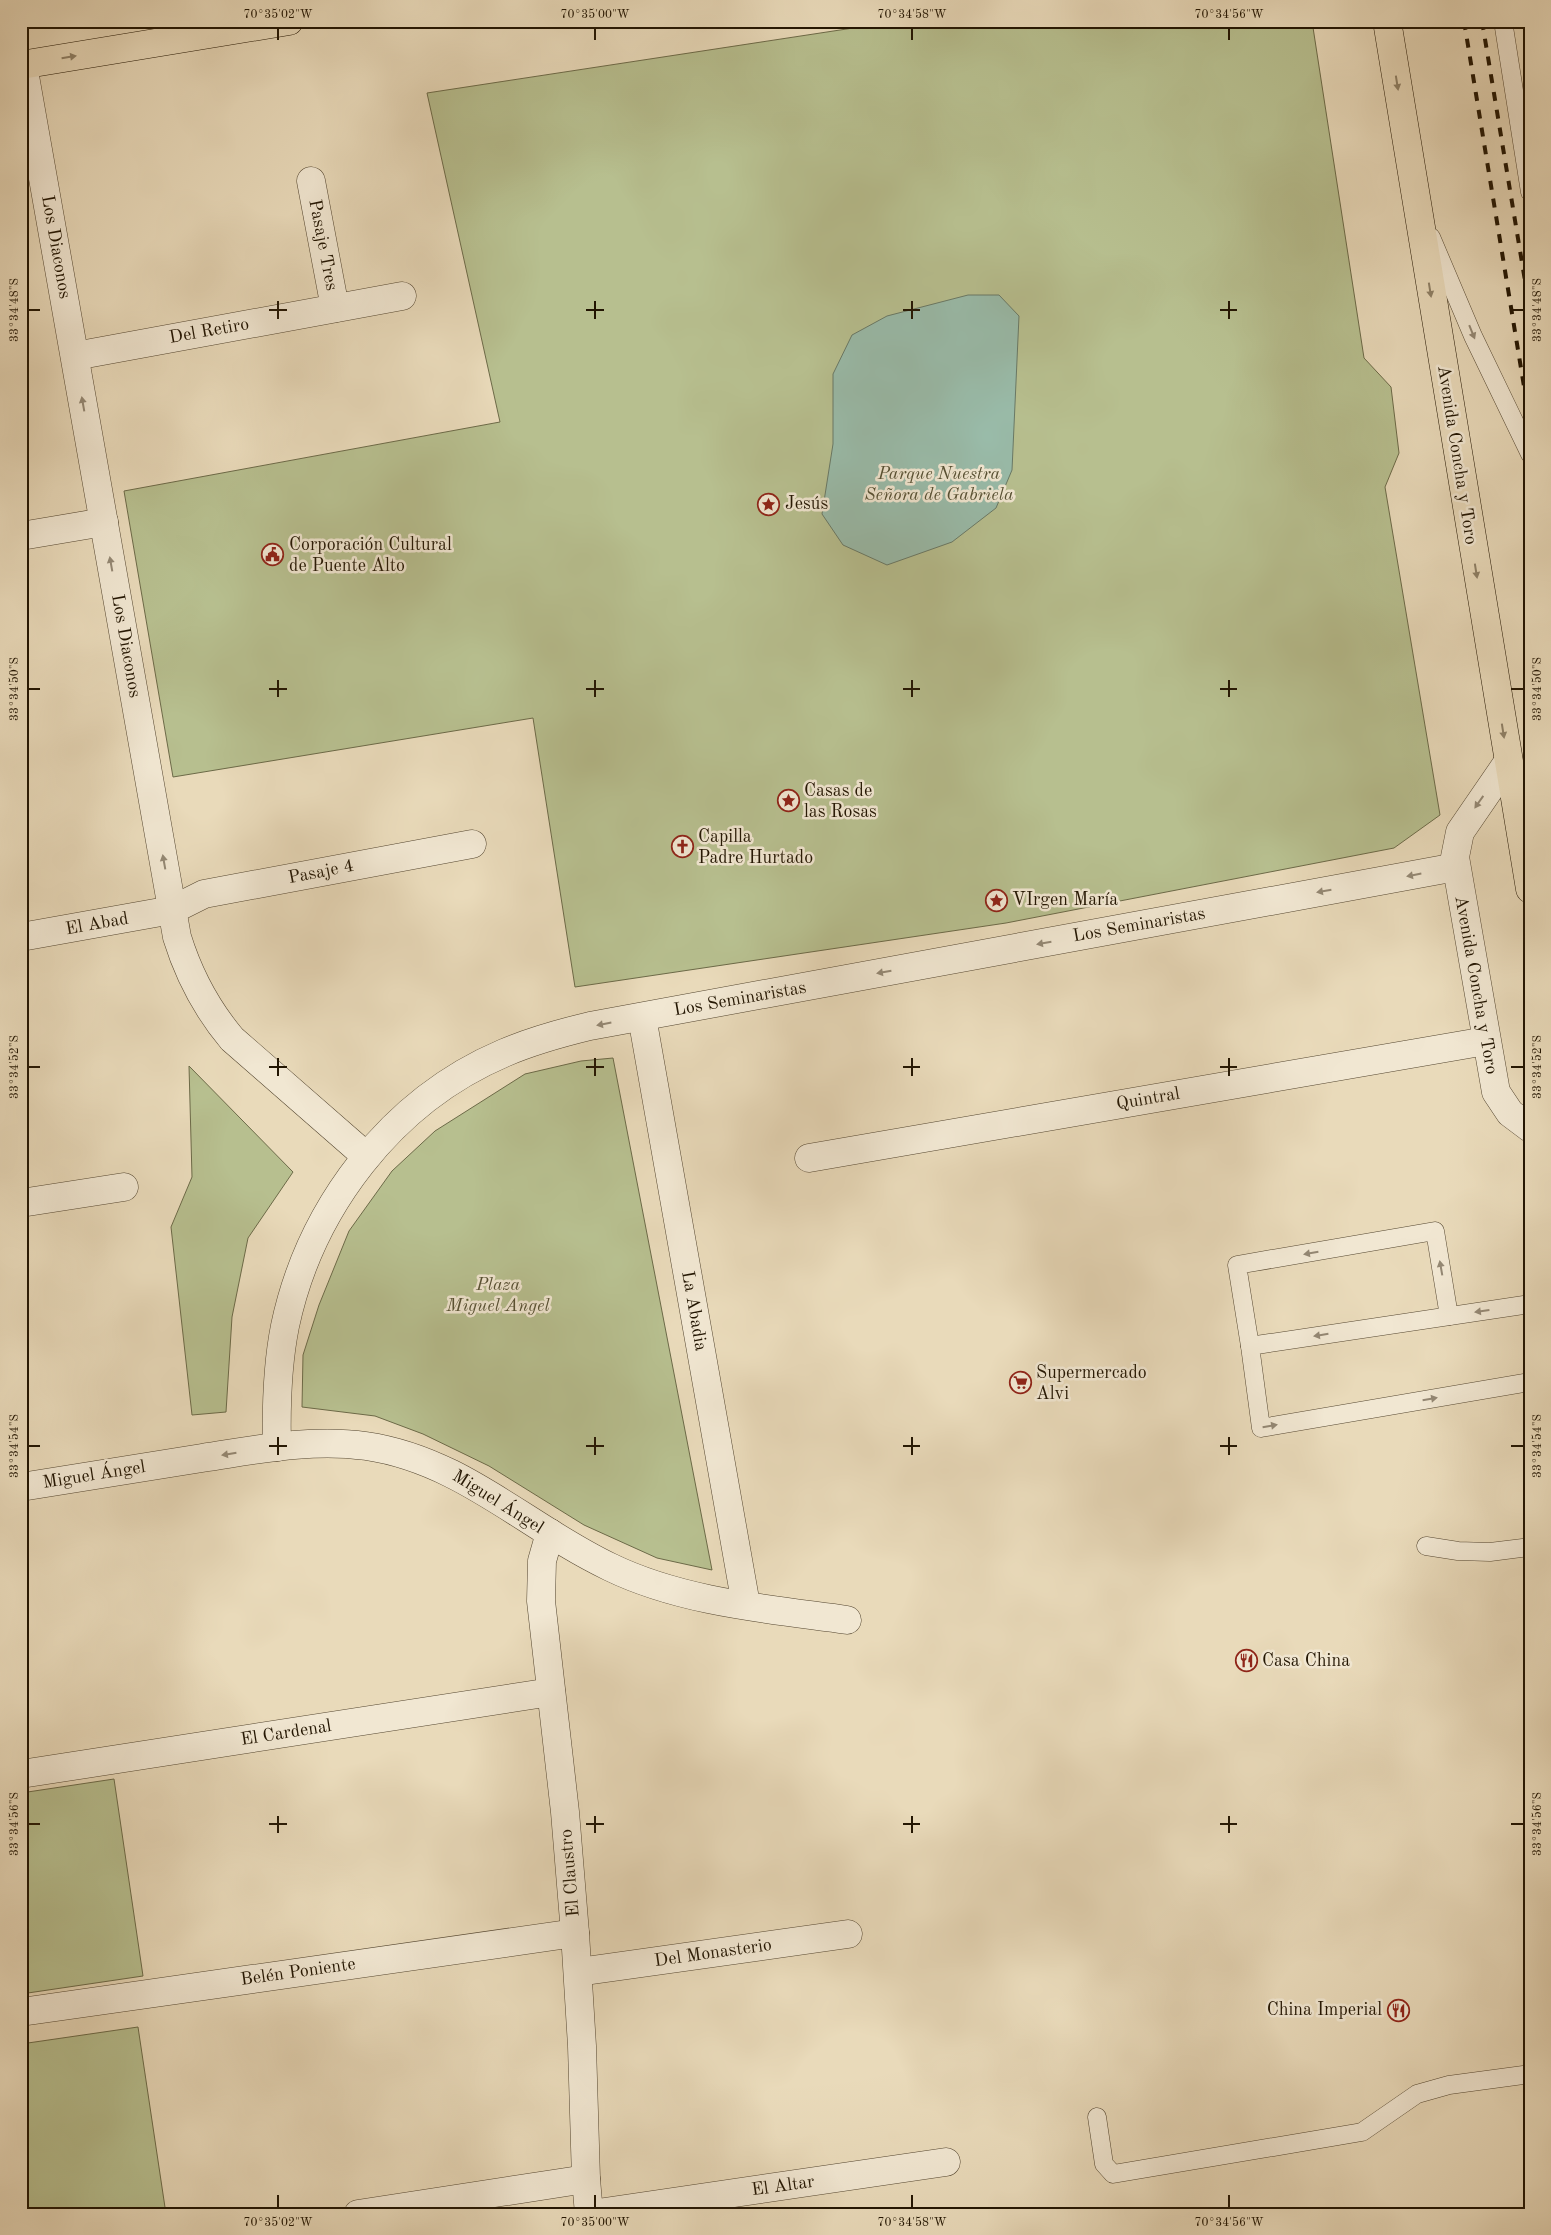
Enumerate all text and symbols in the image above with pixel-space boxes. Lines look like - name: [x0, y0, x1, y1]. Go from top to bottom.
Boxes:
- text: 70°35'02"W: [243, 8, 313, 21]
- text: 70°35'00"W: [560, 8, 630, 21]
- text: 70°34'58"W: [877, 8, 947, 21]
- text: 70°34'56"W: [1194, 8, 1264, 21]
- one-way arrow: [62, 53, 78, 61]
- one-way arrow: [1393, 76, 1401, 92]
- street label: Los Diaconos: [38, 194, 74, 300]
- street label: Pasaje Tres: [305, 198, 341, 292]
- text: 33°34'48"S: [9, 278, 21, 342]
- text: 33°34'48"S: [1532, 278, 1544, 342]
- one-way arrow: [1427, 282, 1435, 298]
- street label: Del Retiro: [168, 315, 250, 347]
- one-way arrow: [1468, 325, 1476, 339]
- street label: Avenida Concha y Toro: [1434, 364, 1480, 546]
- one-way arrow: [79, 396, 87, 412]
- park label: Parque Nuestra Señora de Gabriela: [864, 465, 1014, 504]
- place icon: Jesús: [757, 492, 781, 516]
- place label: Jesús: [785, 495, 828, 513]
- place label: Corporación Cultural de Puente Alto: [289, 536, 452, 575]
- public building icon: Corporación Cultural de Puente Alto: [261, 543, 285, 567]
- one-way arrow: [107, 556, 115, 572]
- one-way arrow: [1473, 563, 1481, 579]
- street label: Los Diaconos: [108, 593, 144, 699]
- text: 33°34'50"S: [8, 657, 21, 721]
- text: 33°34'50"S: [1531, 657, 1544, 721]
- one-way arrow: [1499, 724, 1507, 740]
- place label: Casas de las Rosas: [804, 782, 877, 821]
- place icon: Casas de las Rosas: [776, 789, 800, 813]
- one-way arrow: [1474, 795, 1484, 808]
- place label: Capilla Padre Hurtado: [698, 828, 813, 867]
- church icon: Capilla Padre Hurtado: [670, 835, 694, 859]
- one-way arrow: [159, 854, 167, 870]
- street label: Pasaje 4: [287, 857, 355, 887]
- one-way arrow: [1406, 871, 1422, 879]
- place icon: VIrgen María: [984, 888, 1008, 912]
- one-way arrow: [1316, 888, 1332, 896]
- place label: VIrgen María: [1012, 891, 1118, 909]
- street label: Avenida Concha y Toro: [1451, 894, 1501, 1076]
- street label: Los Seminaristas: [1071, 904, 1207, 946]
- street label: El Abad: [64, 910, 130, 938]
- one-way arrow: [1036, 939, 1052, 947]
- one-way arrow: [876, 969, 892, 977]
- street label: Los Seminaristas: [672, 978, 808, 1020]
- one-way arrow: [596, 1020, 612, 1028]
- text: 33°34'52"S: [8, 1035, 21, 1099]
- text: 33°34'52"S: [1531, 1035, 1544, 1099]
- street label: Quintral: [1115, 1085, 1181, 1113]
- one-way arrow: [1303, 1249, 1319, 1257]
- one-way arrow: [1436, 1259, 1444, 1275]
- street label: La Abadia: [678, 1270, 710, 1353]
- park label: Plaza Miguel Angel: [445, 1276, 550, 1315]
- one-way arrow: [1473, 1307, 1489, 1315]
- one-way arrow: [1312, 1331, 1328, 1339]
- place label: Supermercado Alvi: [1036, 1364, 1147, 1403]
- supermarket icon: Supermercado Alvi: [1008, 1371, 1032, 1395]
- one-way arrow: [1422, 1394, 1438, 1402]
- text: 33°34'54"S: [8, 1414, 21, 1478]
- text: 33°34'54"S: [1531, 1414, 1544, 1478]
- one-way arrow: [1262, 1422, 1278, 1430]
- one-way arrow: [220, 1451, 236, 1459]
- street label: Miguel Ángel: [41, 1454, 147, 1492]
- street label: Miguel Ángel: [449, 1463, 549, 1537]
- restaurant icon: Casa China: [1234, 1649, 1258, 1673]
- place label: Casa China: [1262, 1652, 1350, 1670]
- street label: El Cardenal: [239, 1717, 333, 1749]
- text: 33°34'56"S: [8, 1792, 21, 1856]
- text: 33°34'56"S: [1531, 1792, 1544, 1856]
- street label: El Claustro: [557, 1828, 583, 1918]
- street label: Del Monasterio: [653, 1936, 773, 1970]
- street label: Belén Poniente: [239, 1955, 357, 1989]
- restaurant icon: China Imperial: [1386, 1998, 1410, 2022]
- place label: China Imperial: [1267, 2001, 1382, 2019]
- street label: El Altar: [750, 2173, 816, 2199]
- text: 70°35'02"W: [243, 2216, 313, 2229]
- text: 70°35'00"W: [560, 2216, 630, 2229]
- text: 70°34'58"W: [877, 2216, 947, 2229]
- text: 70°34'56"W: [1194, 2216, 1264, 2229]

